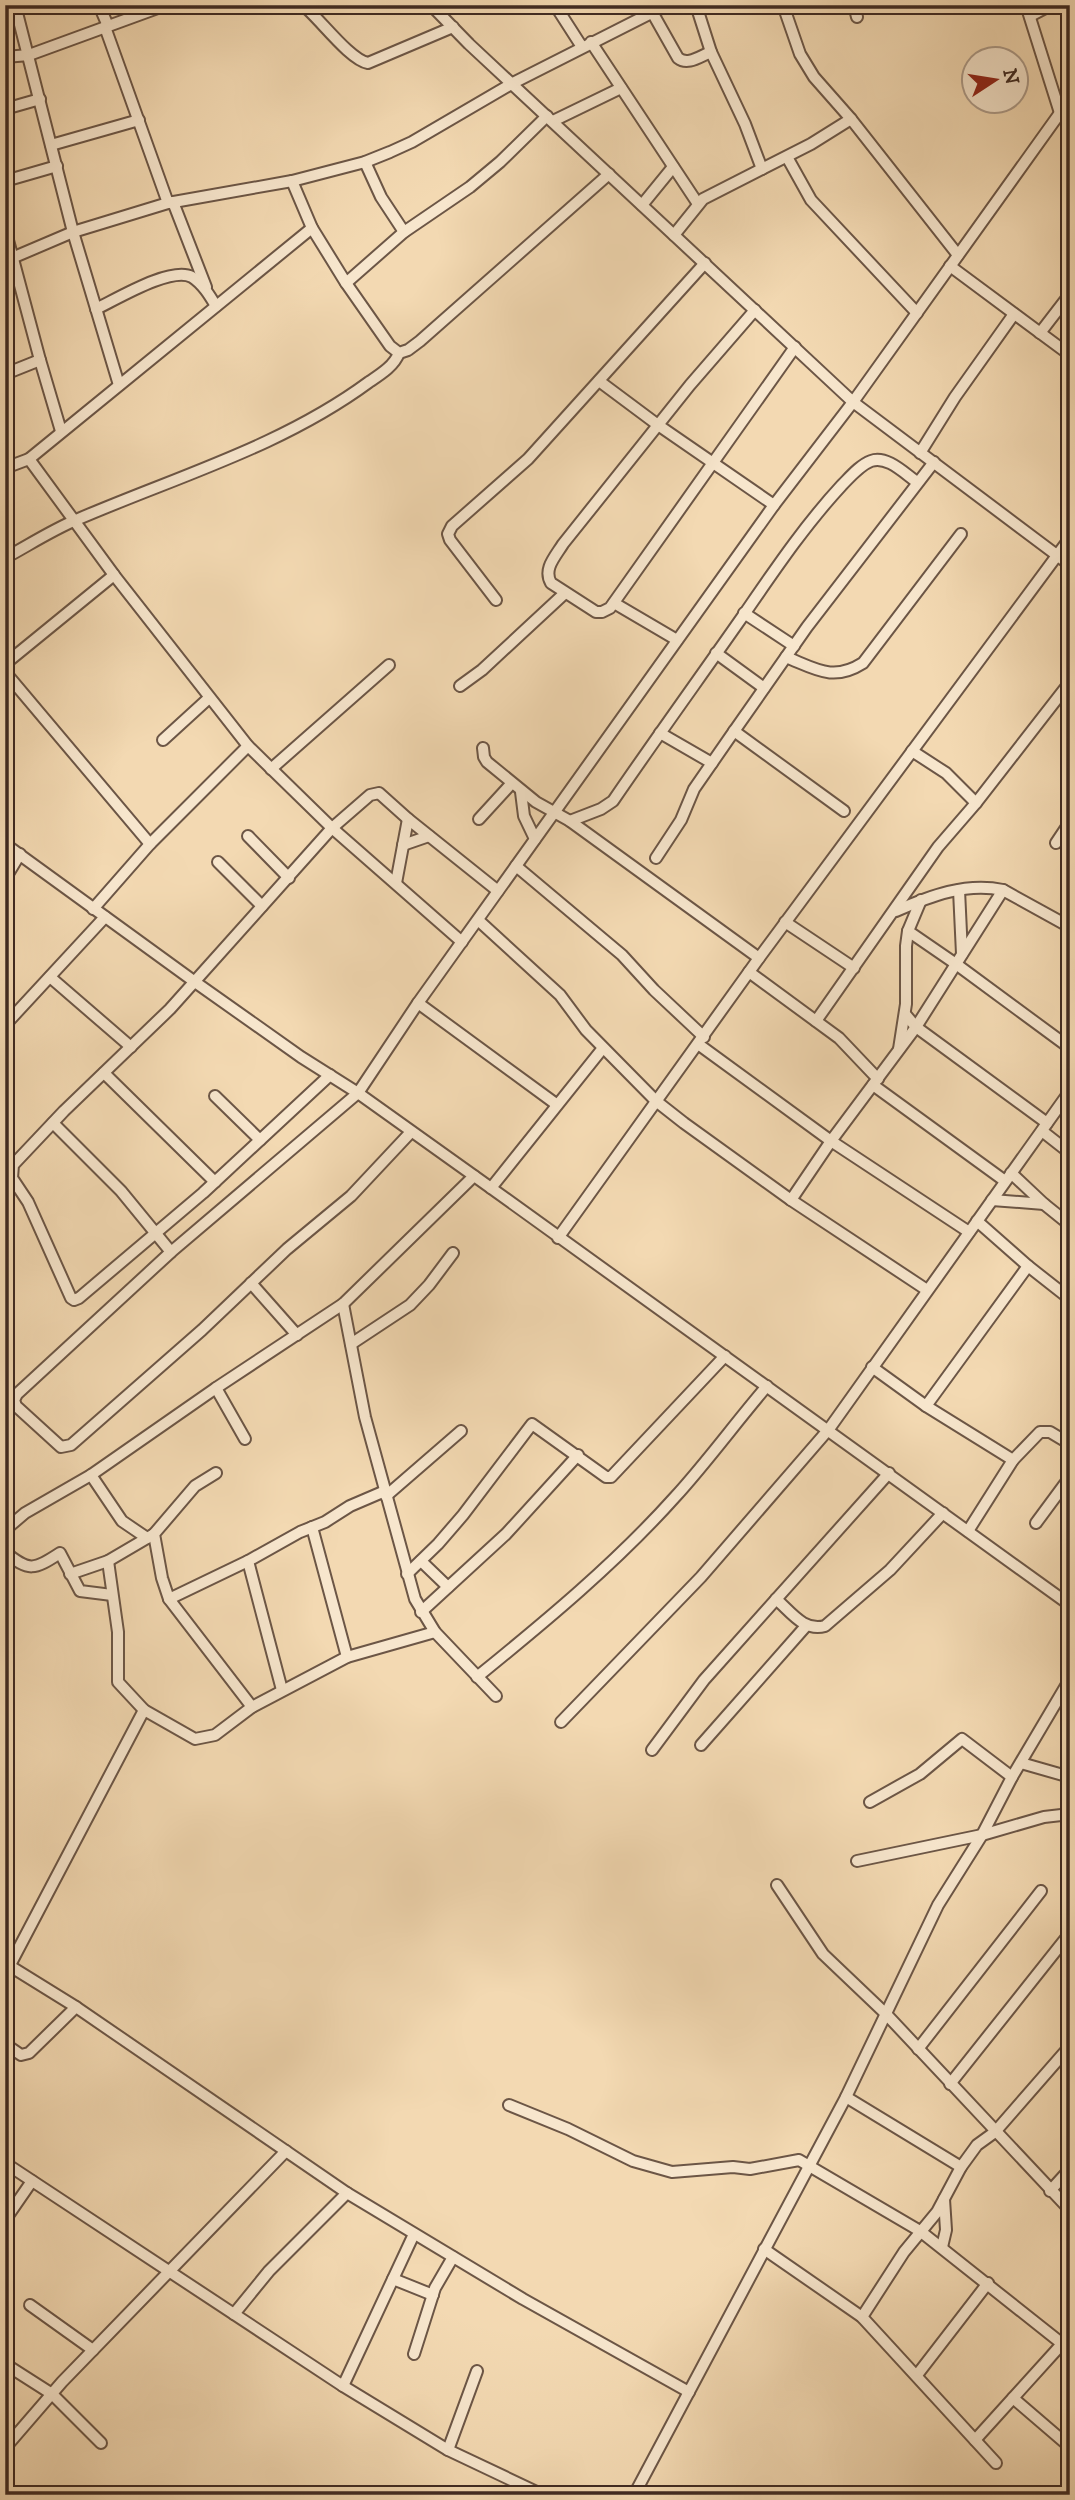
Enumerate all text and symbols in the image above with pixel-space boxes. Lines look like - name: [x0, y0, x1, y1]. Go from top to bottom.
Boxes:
- north arrow: [960, 46, 1030, 116]
- text: N: [997, 67, 1023, 87]

